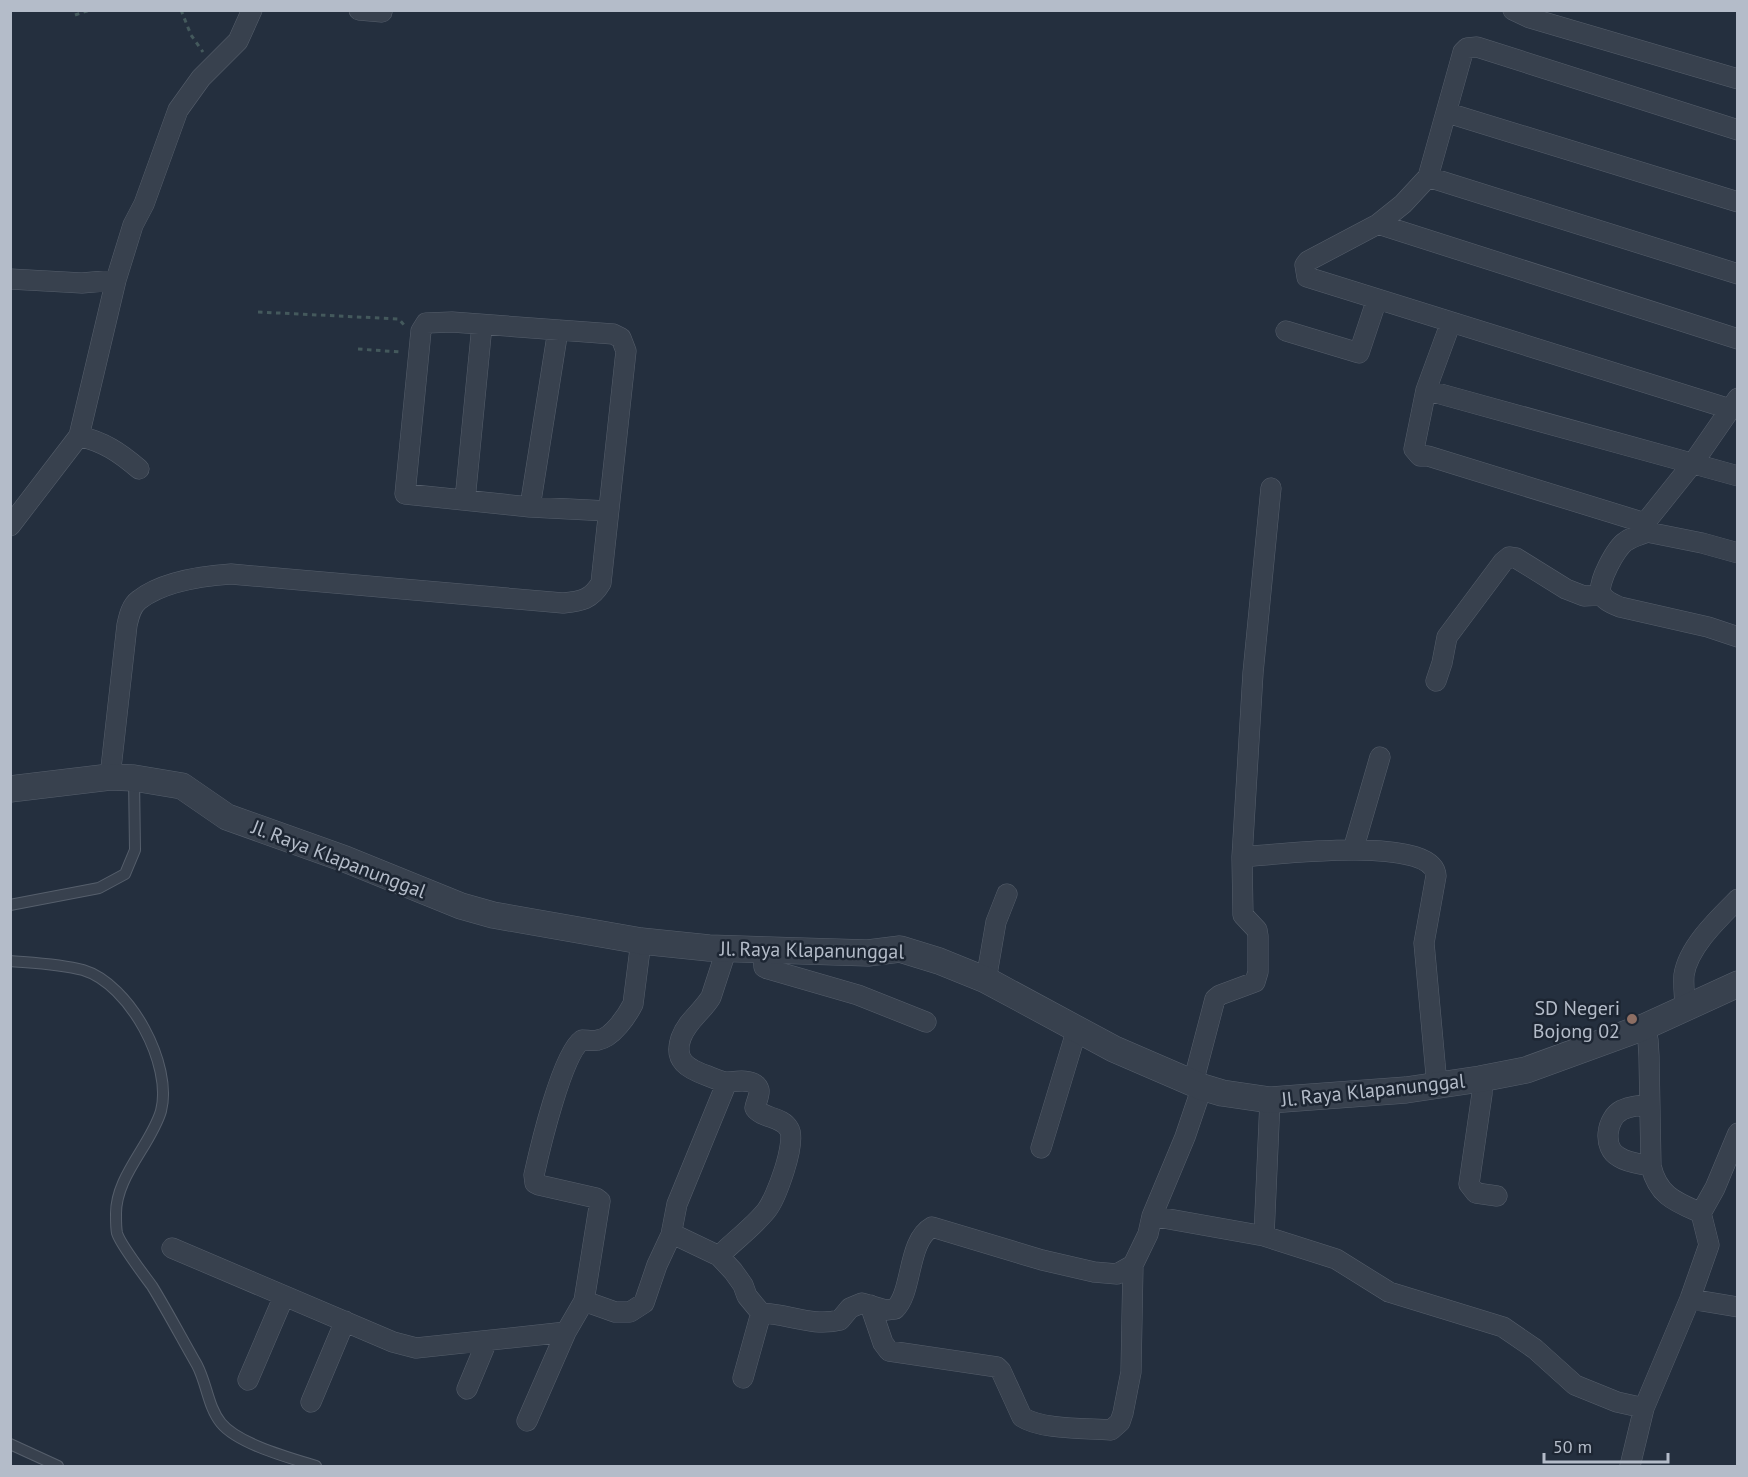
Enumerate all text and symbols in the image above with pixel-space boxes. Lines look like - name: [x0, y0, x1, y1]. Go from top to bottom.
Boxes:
- street label: Jl. Raya Klapanunggal: [247, 813, 430, 904]
- street label: Jl. Raya Klapanunggal: [719, 935, 905, 965]
- place label: SD Negeri Bojong 02: [1533, 995, 1620, 1044]
- marker: SD Negeri Bojong 02: [1625, 1012, 1639, 1026]
- street label: Jl. Raya Klapanunggal: [1279, 1067, 1466, 1113]
- scale bar: [1544, 1426, 1668, 1464]
- text: 50 m: [1553, 1435, 1592, 1458]

